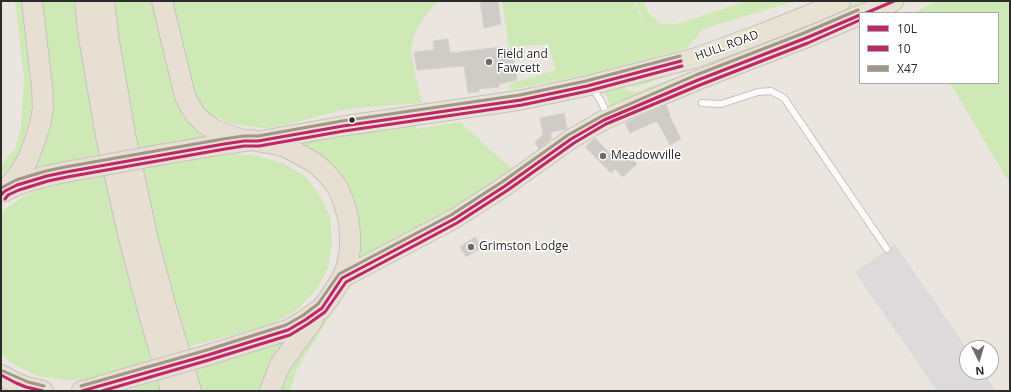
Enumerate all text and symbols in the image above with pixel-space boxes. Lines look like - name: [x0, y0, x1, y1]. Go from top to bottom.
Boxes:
- legend: [859, 12, 999, 84]
- text: 10L: [897, 20, 917, 37]
- street label: HULL ROAD: [693, 28, 761, 64]
- text: 10: [897, 40, 911, 57]
- place label: Field and Fawcett: [497, 48, 548, 76]
- marker: Field and Fawcett: [484, 57, 494, 67]
- text: X47: [897, 60, 918, 77]
- unlabelled marker: [347, 115, 357, 125]
- place label: Meadowville: [611, 149, 681, 163]
- marker: Meadowville: [598, 151, 608, 161]
- place label: Grimston Lodge: [479, 240, 569, 254]
- marker: Grimston Lodge: [466, 242, 476, 252]
- north arrow: [959, 340, 999, 380]
- text: N: [975, 364, 985, 379]

